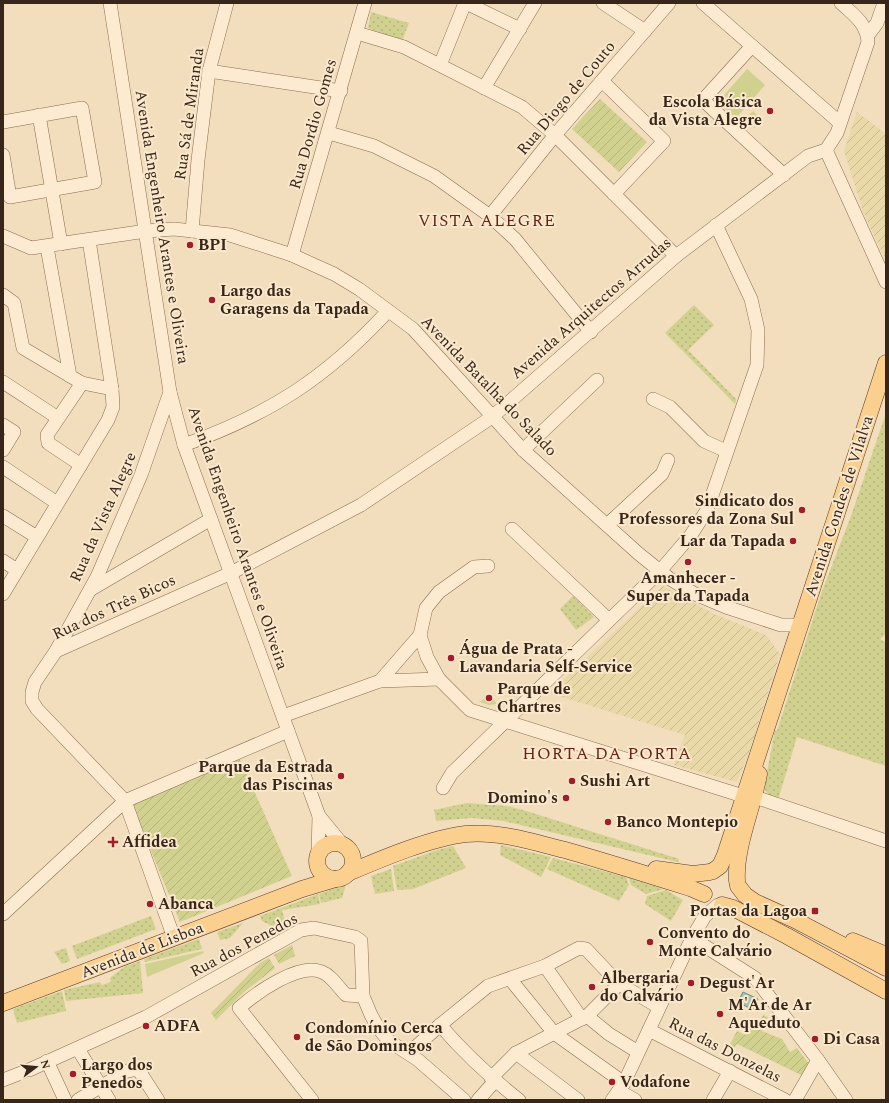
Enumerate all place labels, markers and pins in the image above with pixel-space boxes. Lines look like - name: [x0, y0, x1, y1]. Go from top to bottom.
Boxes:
- place label: Escola Básica da Vista Alegre: [649, 90, 763, 132]
- marker: Escola Básica da Vista Alegre: [765, 106, 775, 116]
- place label: BPI: [198, 233, 227, 257]
- marker: BPI: [185, 240, 195, 250]
- place label: Largo das Garagens da Tapada: [220, 279, 370, 321]
- marker: Largo das Garagens da Tapada: [207, 295, 217, 305]
- place label: Sindicato dos Professores da Zona Sul: [618, 489, 794, 531]
- marker: Sindicato dos Professores da Zona Sul: [797, 505, 807, 515]
- place label: Lar da Tapada: [680, 529, 786, 553]
- marker: Lar da Tapada: [788, 536, 798, 546]
- marker: Amanhecer - Super da Tapada: [683, 557, 693, 567]
- place label: Amanhecer - Super da Tapada: [627, 566, 750, 608]
- place label: Água de Prata - Lavandaria Self-Service: [459, 637, 632, 679]
- marker: Água de Prata - Lavandaria Self-Service: [446, 653, 456, 663]
- place label: Parque de Chartres: [497, 677, 571, 719]
- marker: Parque de Chartres: [484, 693, 494, 703]
- place label: Parque da Estrada das Piscinas: [198, 755, 334, 797]
- place label: Sushi Art: [580, 769, 650, 793]
- marker: Parque da Estrada das Piscinas: [336, 771, 346, 781]
- marker: Sushi Art: [567, 776, 577, 786]
- place label: Domino's: [487, 786, 558, 810]
- marker: Domino's: [561, 793, 571, 803]
- place label: Banco Montepio: [616, 810, 738, 834]
- marker: Banco Montepio: [603, 817, 613, 827]
- place label: Affidea: [122, 830, 178, 854]
- marker: Affidea: [107, 836, 119, 848]
- place label: Abanca: [158, 892, 214, 916]
- marker: Abanca: [145, 899, 155, 909]
- place label: Portas da Lagoa: [690, 899, 808, 923]
- marker: Portas da Lagoa: [810, 906, 820, 916]
- place label: Convento do Monte Calvário: [658, 921, 772, 963]
- marker: Convento do Monte Calvário: [645, 937, 655, 947]
- place label: Albergaria do Calvário: [600, 966, 684, 1008]
- place label: Degust'Ar: [699, 971, 774, 995]
- marker: Degust'Ar: [686, 978, 696, 988]
- marker: Albergaria do Calvário: [587, 982, 597, 992]
- place label: M'Ar de Ar Aqueduto: [728, 993, 812, 1035]
- marker: M'Ar de Ar Aqueduto: [715, 1009, 725, 1019]
- place label: ADFA: [154, 1014, 201, 1038]
- place label: Condomínio Cerca de São Domingos: [305, 1016, 444, 1058]
- marker: ADFA: [141, 1021, 151, 1031]
- place label: Di Casa: [823, 1027, 881, 1051]
- marker: Condomínio Cerca de São Domingos: [292, 1032, 302, 1042]
- marker: Di Casa: [810, 1034, 820, 1044]
- place label: Largo dos Penedos: [81, 1053, 153, 1095]
- marker: Largo dos Penedos: [68, 1069, 78, 1079]
- place label: Vodafone: [620, 1070, 690, 1094]
- marker: Vodafone: [607, 1077, 617, 1087]

